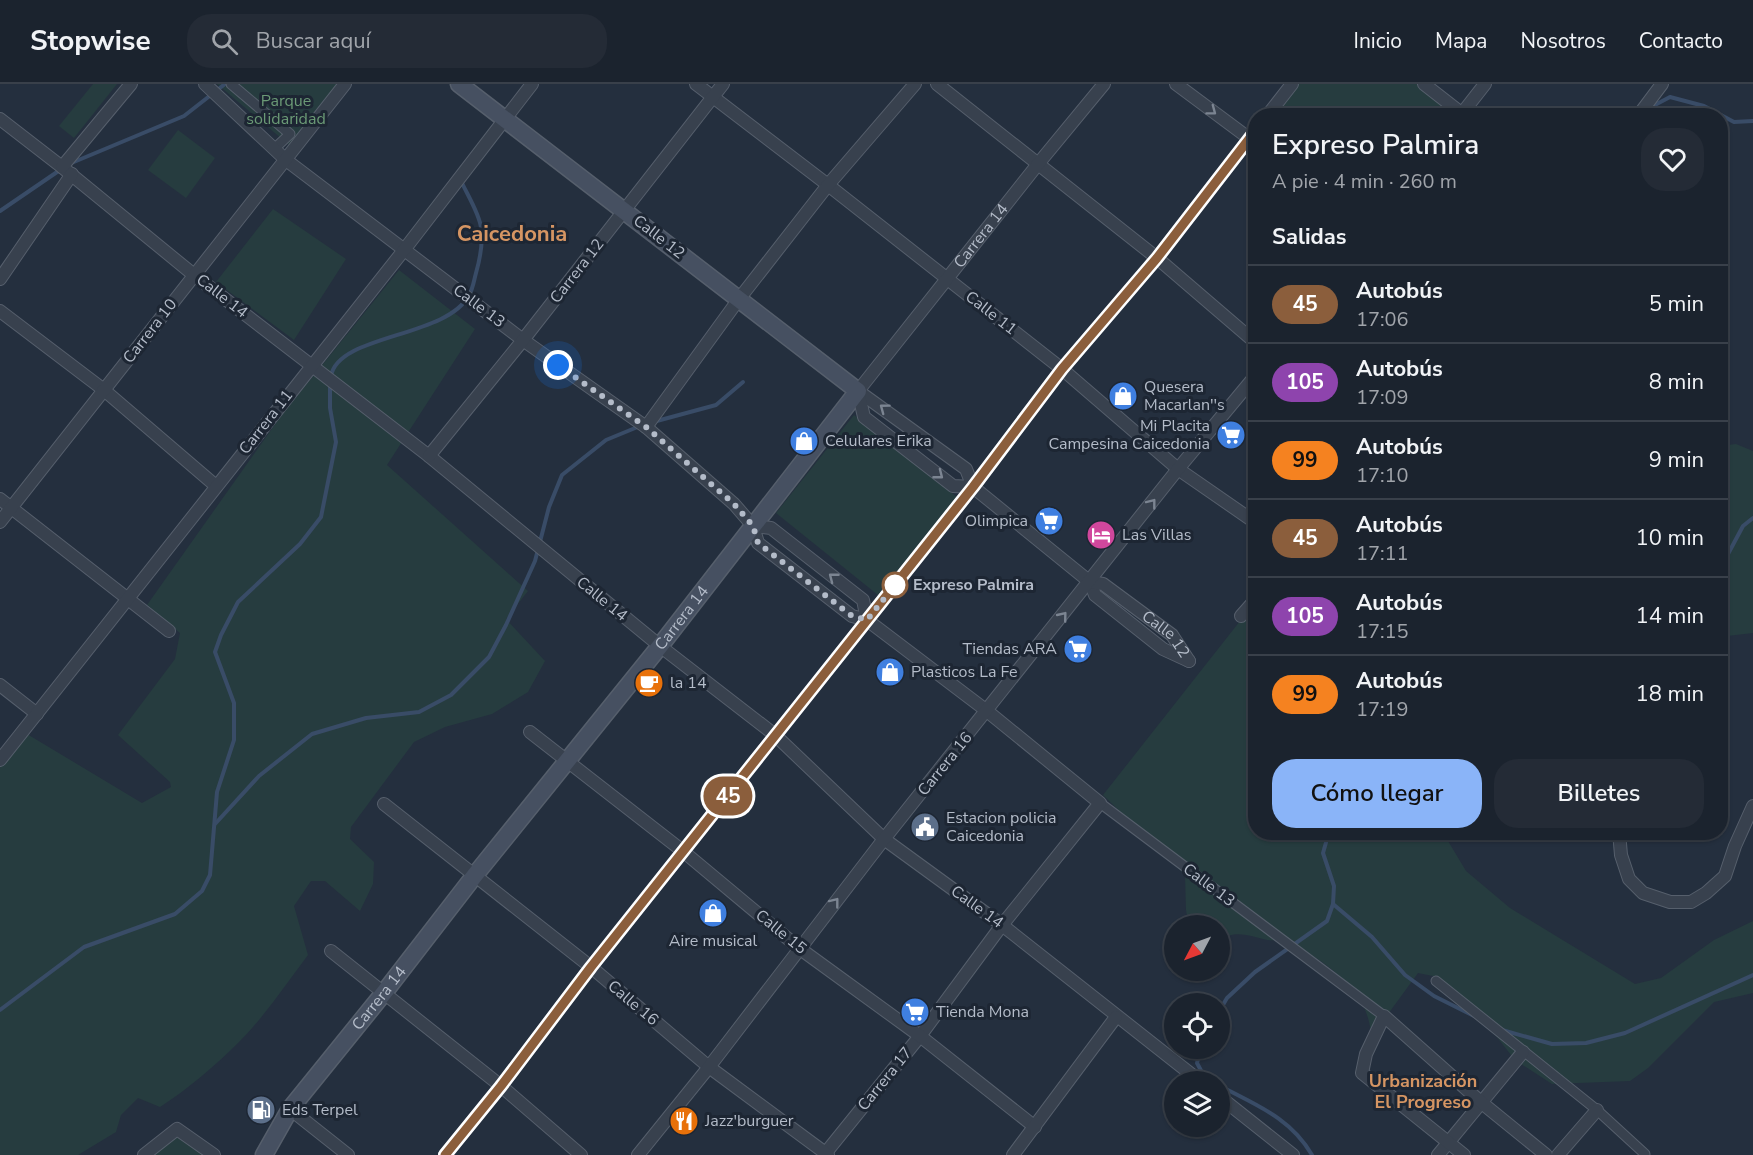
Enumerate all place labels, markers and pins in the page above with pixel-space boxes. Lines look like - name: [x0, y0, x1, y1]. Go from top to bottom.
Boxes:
- place label: Quesera Macarlan''s: [1144, 376, 1225, 416]
- shop icon: Quesera Macarlan''s: [1107, 380, 1139, 412]
- place label: Mi Placita Campesina Caicedonia: [1048, 415, 1210, 455]
- supermarket icon: Mi Placita Campesina Caicedonia: [1215, 419, 1247, 451]
- shop icon: Celulares Erika: [788, 425, 820, 457]
- place label: Celulares Erika: [825, 430, 932, 452]
- supermarket icon: Olimpica: [1033, 505, 1065, 537]
- place label: Olimpica: [965, 510, 1028, 532]
- hotel icon: Las Villas: [1085, 519, 1117, 551]
- place label: Las Villas: [1122, 524, 1191, 546]
- marker: Expreso Palmira: [882, 572, 908, 598]
- place label: Expreso Palmira: [913, 574, 1034, 596]
- supermarket icon: Tiendas ARA: [1062, 633, 1094, 665]
- place label: Tiendas ARA: [963, 638, 1057, 660]
- shop icon: Plasticos La Fe: [874, 656, 906, 688]
- place label: Plasticos La Fe: [911, 661, 1017, 683]
- cafe icon: la 14: [633, 667, 665, 699]
- place label: la 14: [670, 672, 707, 694]
- place label: Estacion policia Caicedonia: [946, 807, 1056, 847]
- public building icon: Estacion policia Caicedonia: [909, 811, 941, 843]
- shop icon: Aire musical: [697, 897, 729, 929]
- place label: Aire musical: [669, 930, 757, 952]
- supermarket icon: Tienda Mona: [899, 996, 931, 1028]
- place label: Tienda Mona: [936, 1001, 1029, 1023]
- fuel station icon: Eds Terpel: [245, 1094, 277, 1126]
- place label: Eds Terpel: [282, 1099, 358, 1121]
- restaurant icon: Jazz'burguer: [668, 1105, 700, 1137]
- place label: Jazz'burguer: [704, 1110, 794, 1132]

